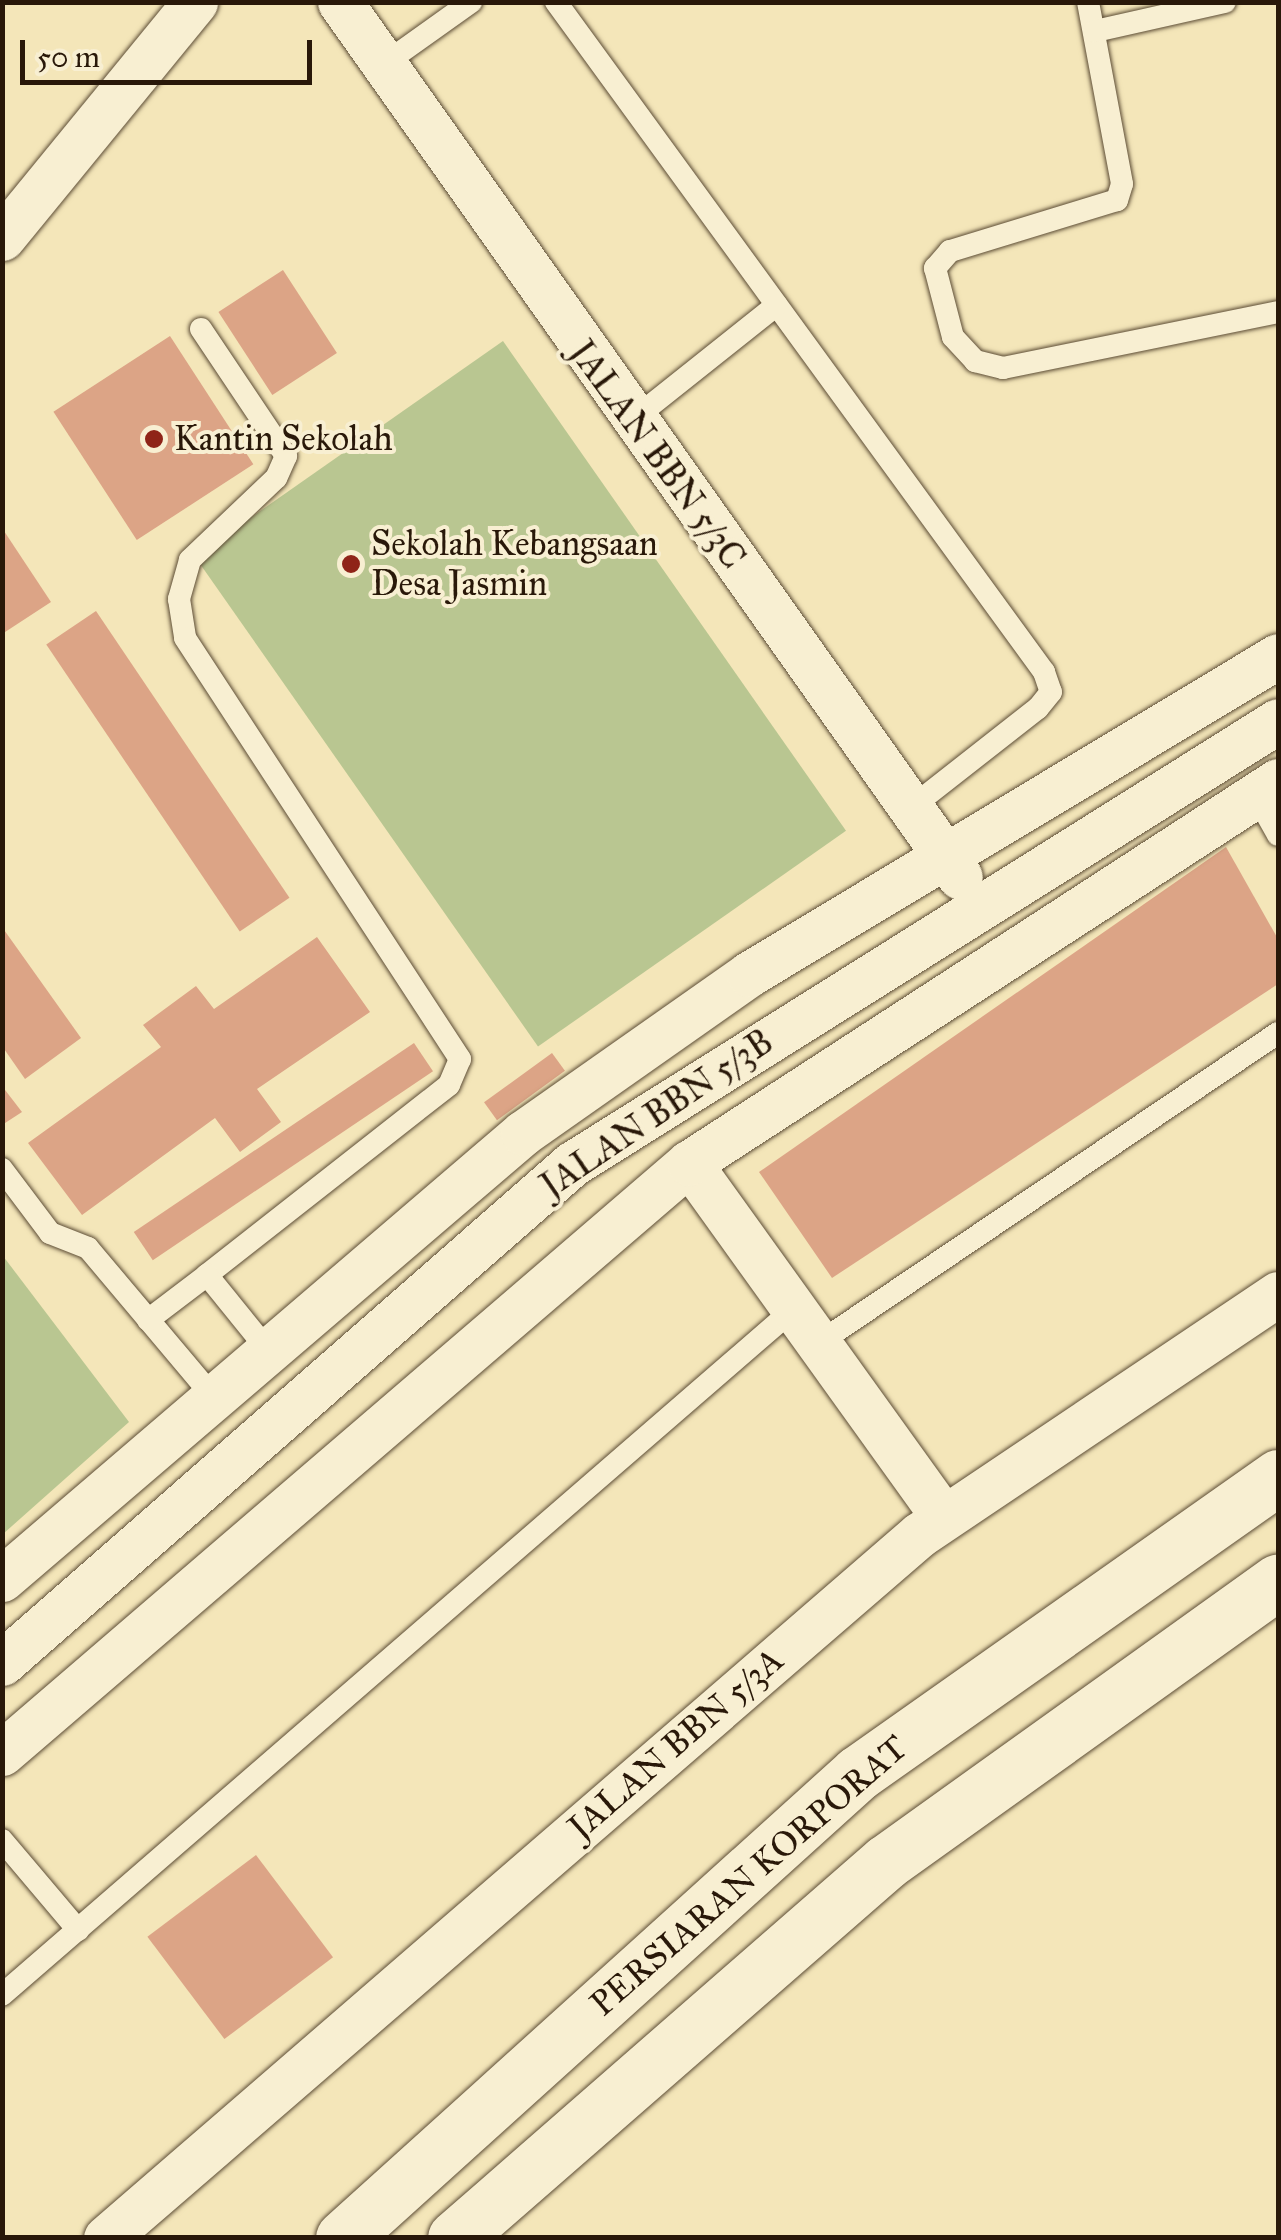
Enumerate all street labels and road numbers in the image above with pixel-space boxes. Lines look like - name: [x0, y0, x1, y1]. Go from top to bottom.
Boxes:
- street label: JALAN BBN 5/3C: [560, 333, 754, 577]
- street label: JALAN BBN 5/3B: [533, 1021, 781, 1207]
- street label: JALAN BBN 5/3A: [560, 1639, 792, 1849]
- street label: PERSIARAN KORPORAT: [582, 1727, 916, 2025]

